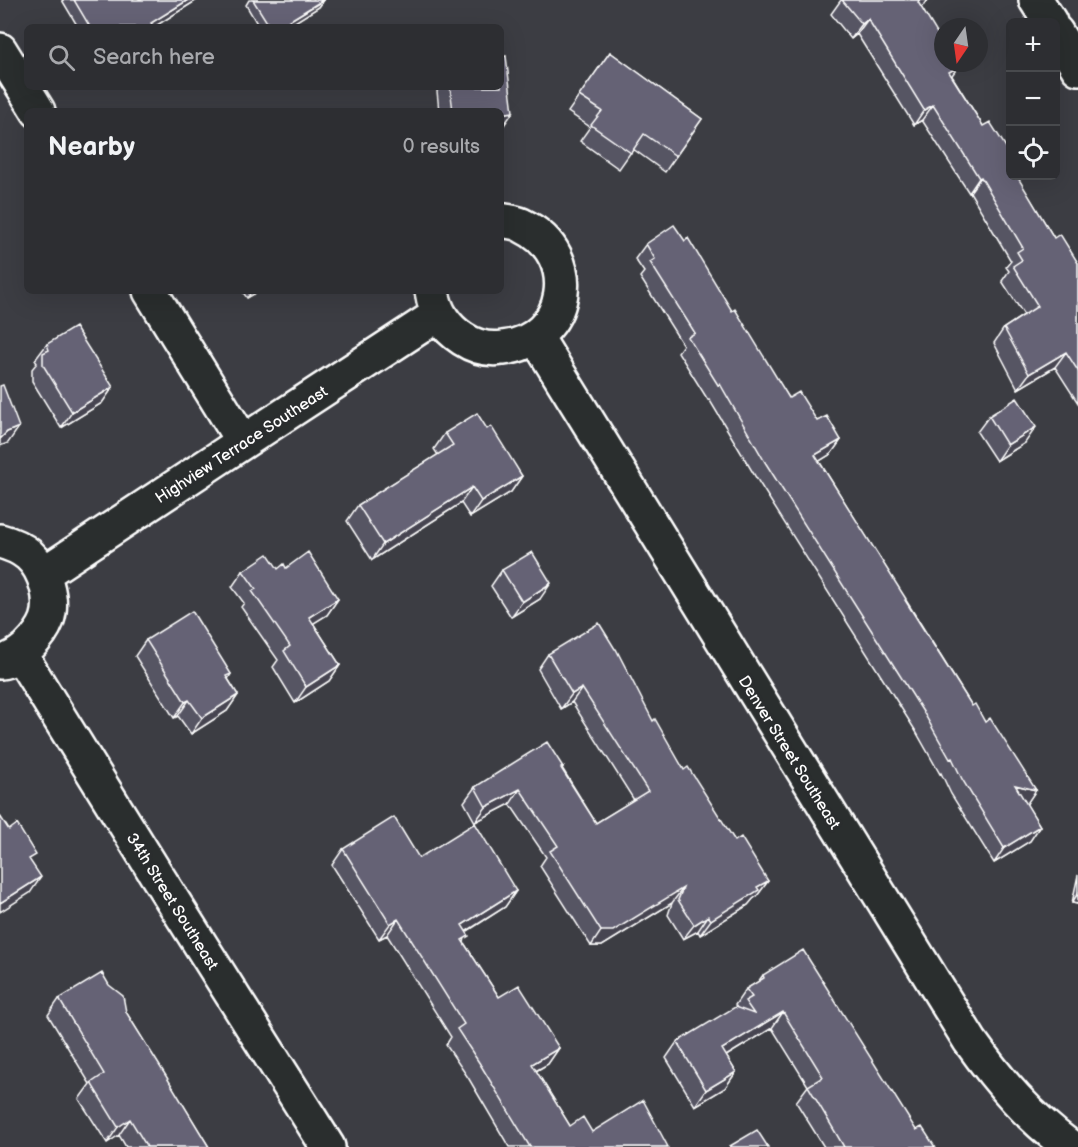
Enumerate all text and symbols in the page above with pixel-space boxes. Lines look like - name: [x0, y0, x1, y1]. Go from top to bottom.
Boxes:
- north arrow: [934, 18, 988, 72]
- map controls: [1006, 18, 1060, 180]
- button: +: [1006, 18, 1060, 72]
- search box: [24, 24, 504, 90]
- icon: search: [45, 41, 78, 74]
- text: Search here: [93, 44, 215, 71]
- button: −: [1006, 72, 1060, 126]
- button: locate: [1006, 126, 1060, 180]
- text: Nearby: [48, 132, 135, 163]
- text: 0 results: [403, 135, 480, 159]
- street label: Highview Terrace Southeast: [152, 382, 332, 508]
- street label: Denver Street Southeast: [734, 673, 844, 833]
- street label: 34th Street Southeast: [122, 830, 222, 974]

